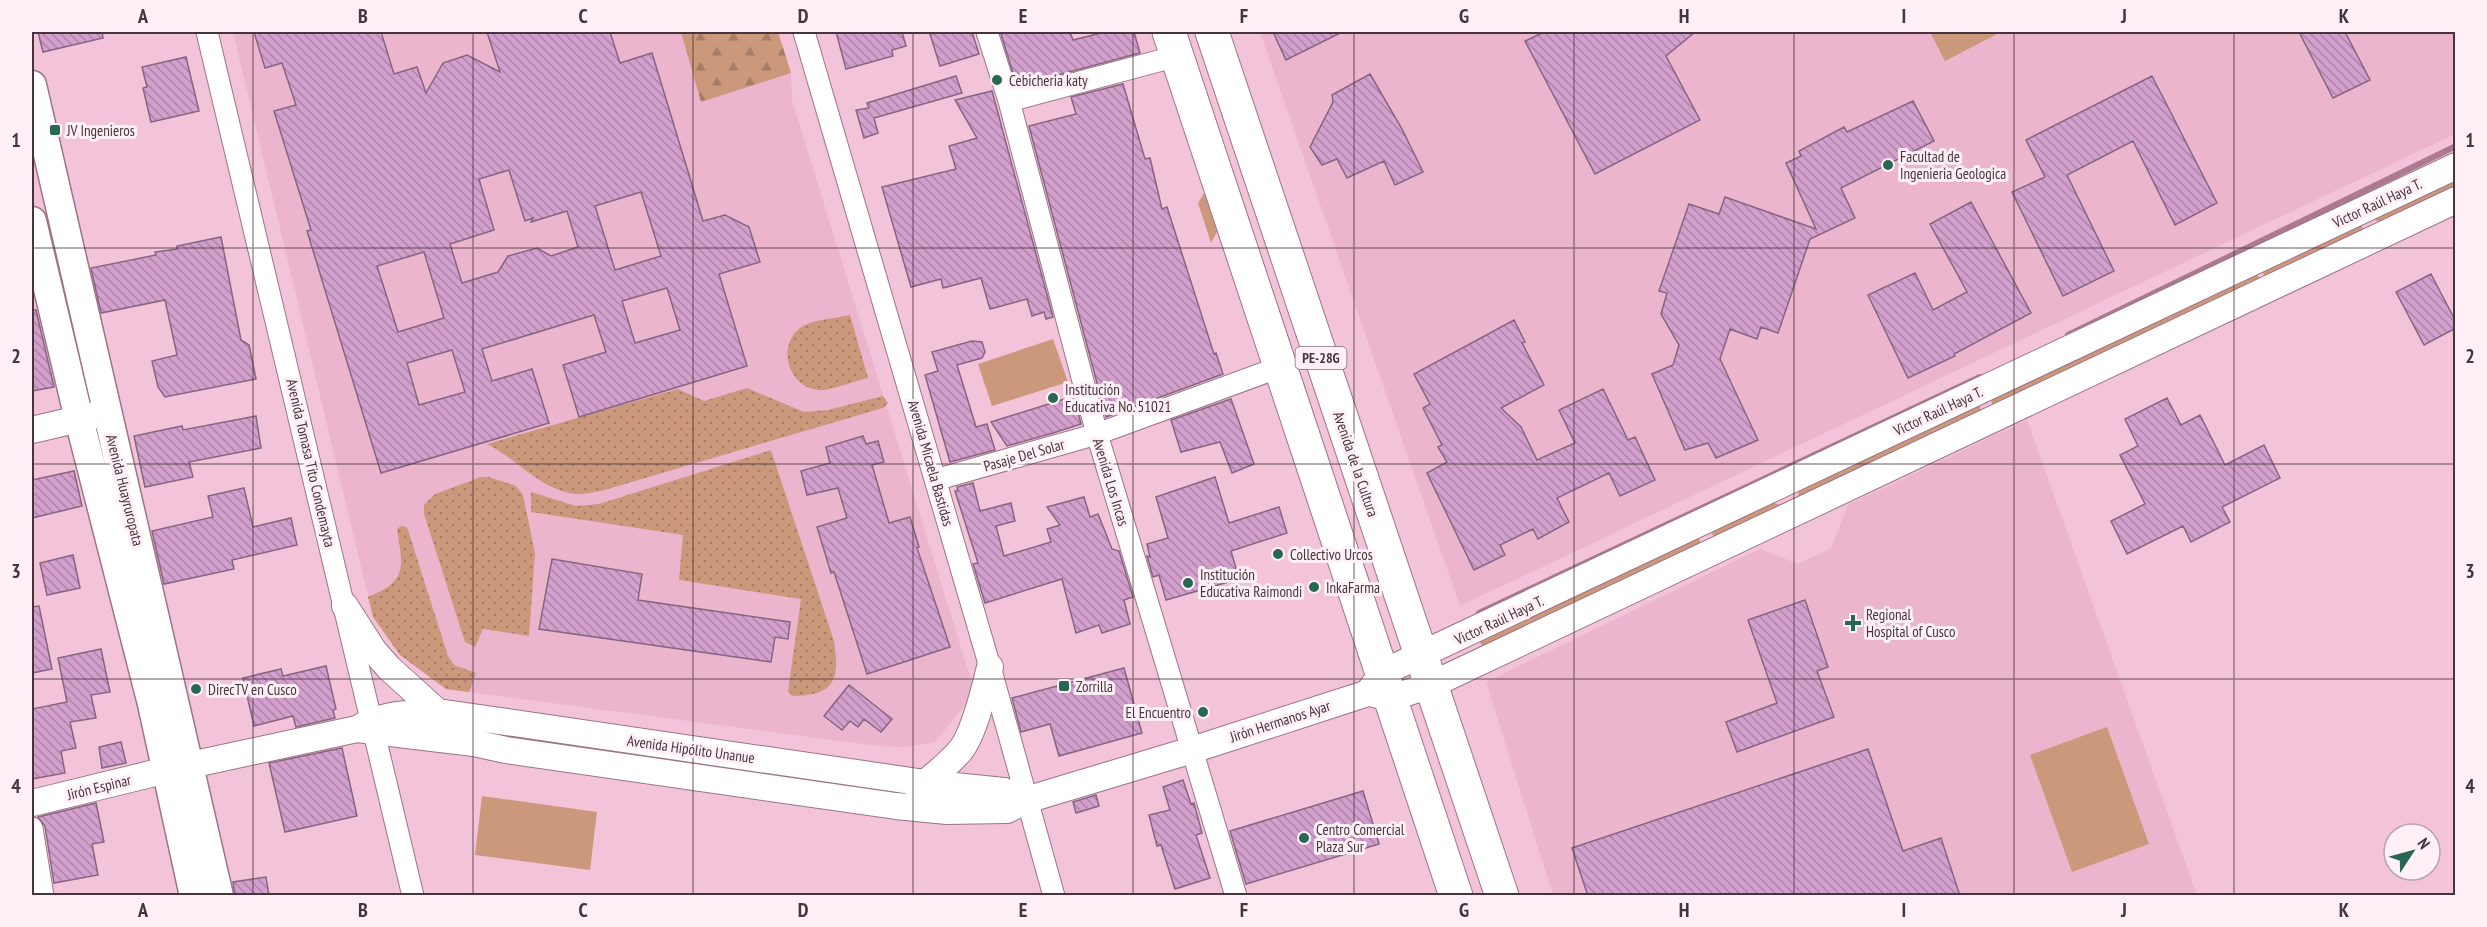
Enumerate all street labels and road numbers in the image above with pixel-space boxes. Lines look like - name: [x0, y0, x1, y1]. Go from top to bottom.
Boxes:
- street label: Victor Raúl Haya T.: [2328, 174, 2425, 232]
- road number: PE-28G: [1296, 347, 1346, 369]
- street label: Avenida Tomasa Tito Condemayta: [282, 377, 340, 549]
- street label: Victor Raúl Haya T.: [1889, 382, 1986, 440]
- street label: Avenida Micaela Bastidas: [904, 398, 958, 528]
- street label: Avenida de la Cultura: [1329, 409, 1383, 519]
- street label: Avenida Huayruropata: [102, 432, 148, 548]
- street label: Pasaje Del Solar: [981, 434, 1068, 476]
- street label: Avenida Los Incas: [1089, 436, 1133, 528]
- street label: Victor Raúl Haya T.: [1450, 591, 1547, 649]
- street label: Jirón Hermanos Ayar: [1226, 696, 1334, 747]
- street label: Avenida Hipólito Unanue: [626, 731, 756, 767]
- street label: Jirón Espinar: [64, 770, 134, 804]

